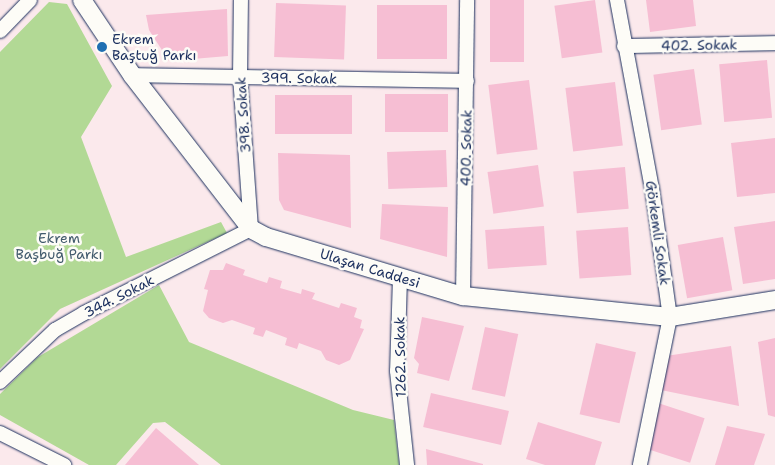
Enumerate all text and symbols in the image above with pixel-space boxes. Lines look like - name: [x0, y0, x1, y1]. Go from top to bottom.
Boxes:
- place label: Ekrem Baştuğ Parkı: [112, 31, 196, 64]
- street label: 402. Sokak: [661, 36, 737, 54]
- marker: Ekrem Baştuğ Parkı: [96, 41, 108, 53]
- street label: 399. Sokak: [261, 69, 337, 87]
- street label: 398. Sokak: [232, 76, 254, 154]
- street label: 400. Sokak: [457, 109, 475, 187]
- street label: Görkemli Sokak: [642, 180, 674, 286]
- park label: Ekrem Başbuğ Parkı: [16, 230, 102, 262]
- street label: Ulaşan Caddesi: [318, 245, 422, 291]
- street label: 344. Sokak: [81, 271, 157, 321]
- street label: 1262. Sokak: [391, 316, 409, 398]

